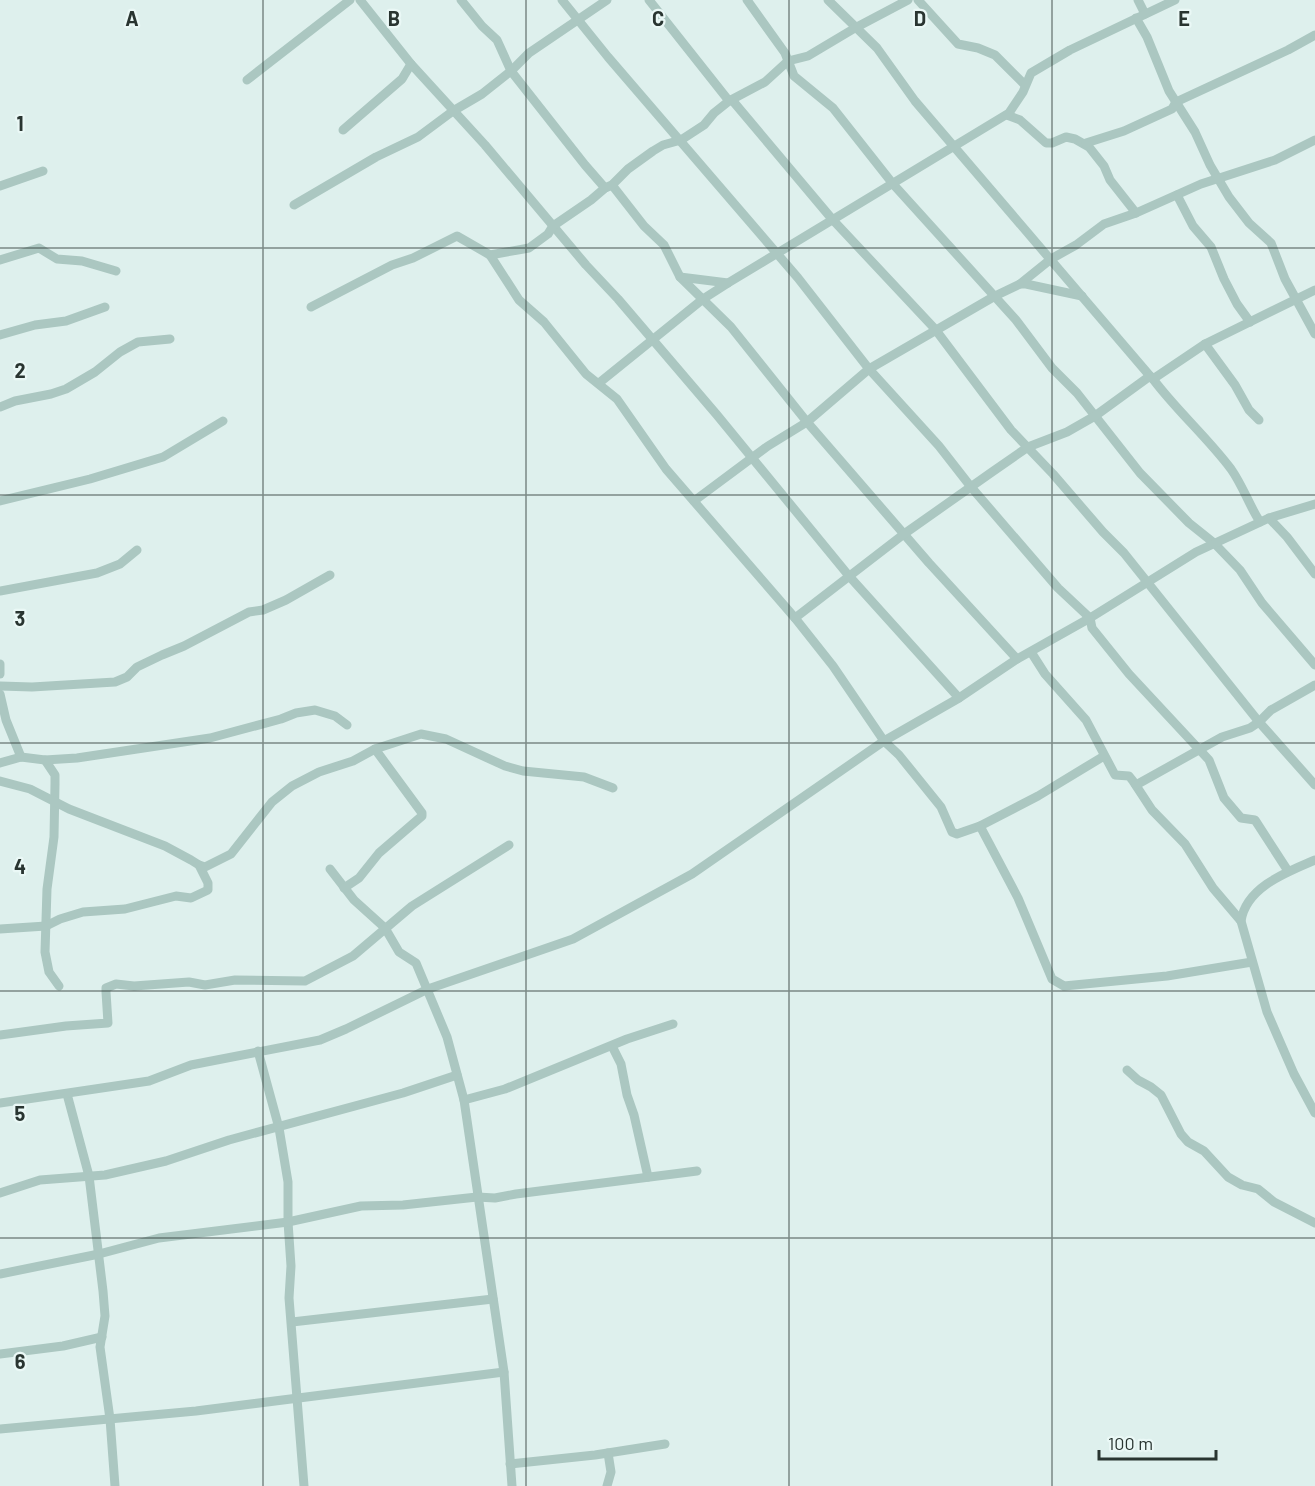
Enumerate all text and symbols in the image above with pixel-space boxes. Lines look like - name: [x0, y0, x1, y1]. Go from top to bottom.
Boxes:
- text: A: [125, 6, 139, 30]
- text: B: [388, 6, 400, 30]
- text: C: [652, 6, 664, 30]
- text: D: [914, 6, 926, 30]
- text: E: [1178, 6, 1190, 30]
- text: 1: [16, 111, 24, 135]
- text: 2: [14, 358, 26, 382]
- text: 3: [15, 606, 25, 630]
- text: 4: [14, 854, 26, 878]
- text: 5: [15, 1101, 26, 1125]
- text: 6: [15, 1349, 26, 1373]
- scale bar: [1099, 1423, 1216, 1461]
- text: 100 m: [1108, 1432, 1153, 1454]

